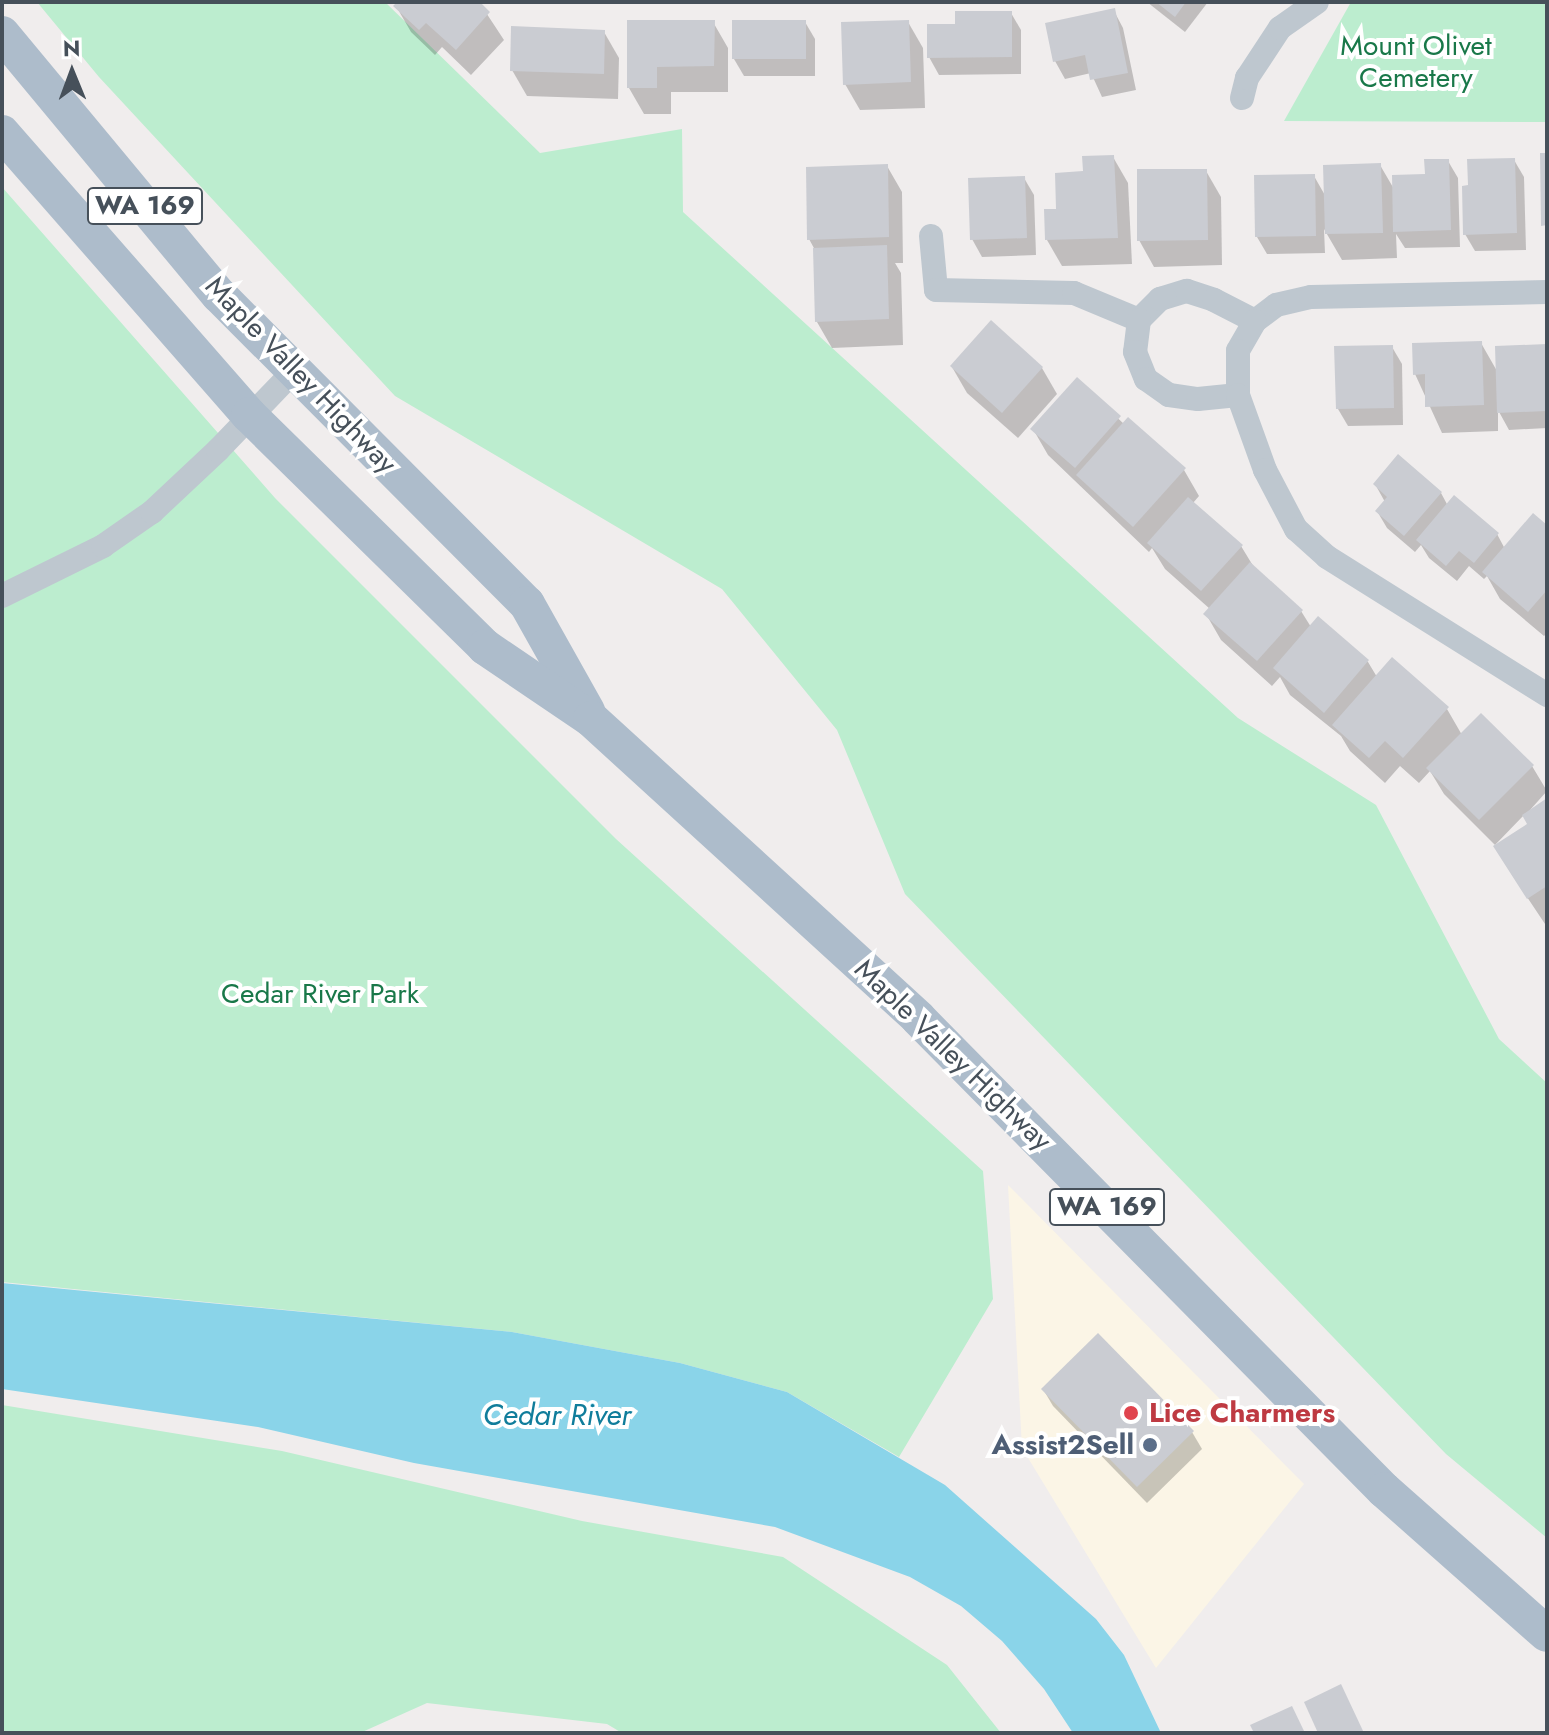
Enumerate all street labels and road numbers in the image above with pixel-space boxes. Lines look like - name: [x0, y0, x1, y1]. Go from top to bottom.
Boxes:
- road number: WA 169: [85, 184, 205, 228]
- street label: Maple Valley Highway: [198, 270, 404, 480]
- street label: Maple Valley Highway: [848, 952, 1058, 1158]
- road number: WA 169: [1047, 1185, 1167, 1229]

